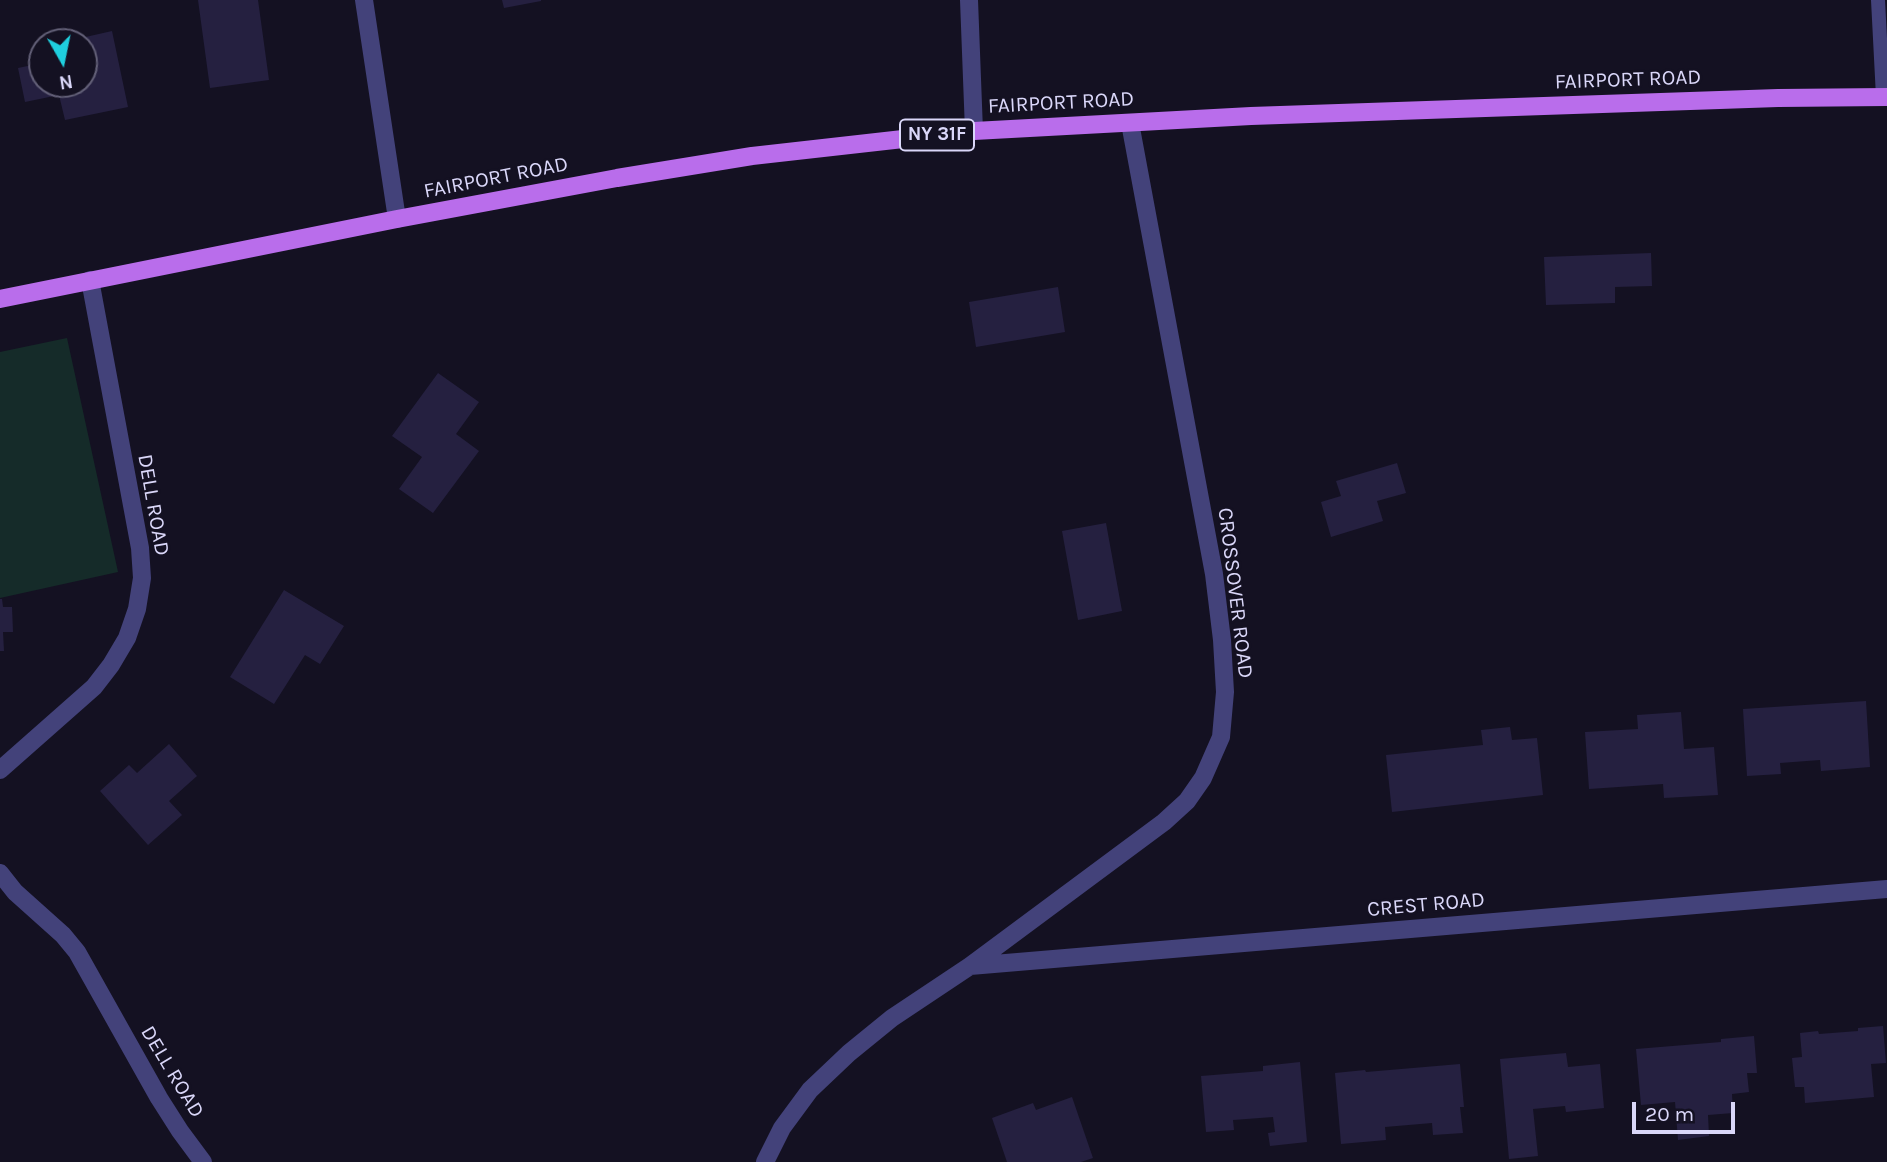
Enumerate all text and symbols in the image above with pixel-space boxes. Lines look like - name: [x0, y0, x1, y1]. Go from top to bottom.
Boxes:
- north arrow: [28, 28, 98, 98]
- street label: FAIRPORT ROAD: [1554, 65, 1702, 95]
- text: N: [58, 70, 74, 94]
- street label: FAIRPORT ROAD: [987, 87, 1135, 119]
- road number: NY 31F: [900, 119, 974, 150]
- street label: FAIRPORT ROAD: [422, 152, 570, 204]
- street label: DELL ROAD: [132, 452, 174, 558]
- street label: CROSSOVER ROAD: [1212, 506, 1258, 680]
- street label: CREST ROAD: [1366, 887, 1486, 923]
- street label: DELL ROAD: [135, 1022, 209, 1122]
- scale bar: [1635, 1088, 1738, 1132]
- text: 20 m: [1645, 1102, 1694, 1126]

